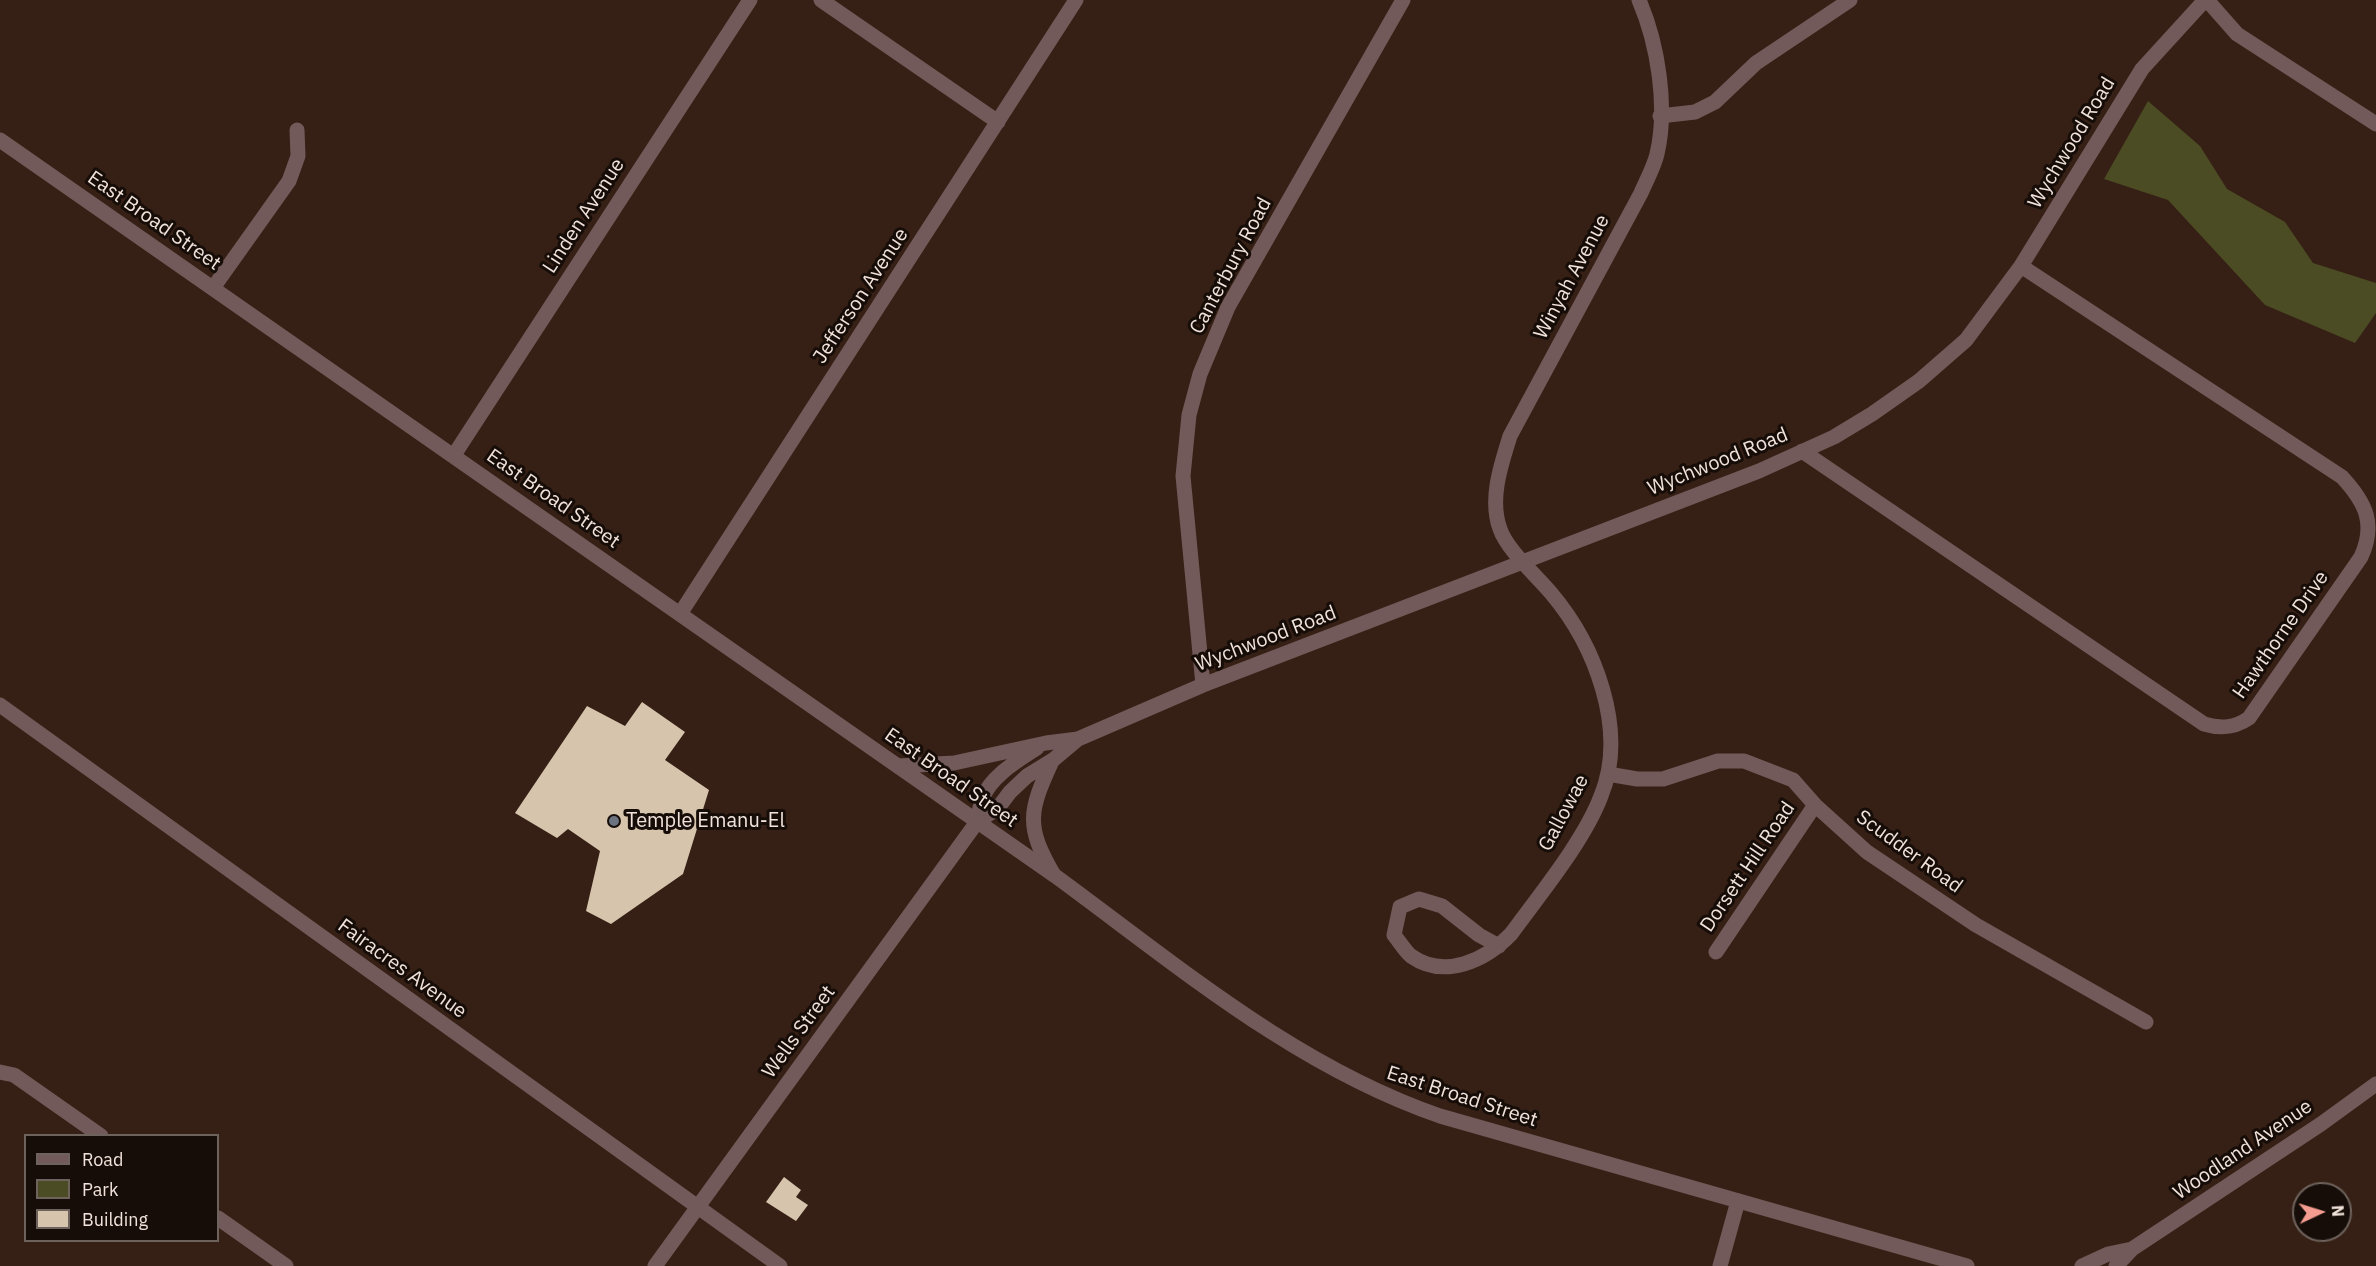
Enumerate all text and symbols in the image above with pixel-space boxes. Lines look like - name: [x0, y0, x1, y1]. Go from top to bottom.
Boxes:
- street label: Wychwood Road: [2023, 73, 2121, 213]
- street label: Linden Avenue: [538, 154, 630, 278]
- street label: East Broad Street: [83, 166, 225, 276]
- street label: Canterbury Road: [1185, 194, 1277, 338]
- street label: Winyah Avenue: [1529, 211, 1615, 343]
- street label: Jefferson Avenue: [808, 224, 914, 368]
- street label: Wychwood Road: [1644, 423, 1792, 501]
- street label: East Broad Street: [482, 444, 624, 554]
- street label: Hawthorne Drive: [2228, 566, 2334, 704]
- street label: Wychwood Road: [1192, 601, 1340, 677]
- street label: East Broad Street: [880, 723, 1022, 833]
- street label: Gallowae: [1534, 771, 1594, 855]
- street label: Dorsett Hill Road: [1696, 797, 1800, 937]
- street label: Scudder Road: [1851, 805, 1967, 899]
- place label: Temple Emanu-El: [626, 809, 785, 833]
- marker: Temple Emanu-El: [607, 814, 621, 828]
- street label: Fairacres Avenue: [333, 914, 471, 1024]
- street label: Wells Street: [757, 981, 841, 1083]
- street label: East Broad Street: [1384, 1061, 1540, 1133]
- street label: Woodland Avenue: [2169, 1095, 2317, 1205]
- legend: [24, 1134, 219, 1242]
- text: Road: [82, 1148, 123, 1171]
- text: Park: [82, 1178, 118, 1201]
- north arrow: [2292, 1182, 2352, 1242]
- text: N: [2328, 1204, 2348, 1217]
- text: Building: [82, 1208, 148, 1231]

